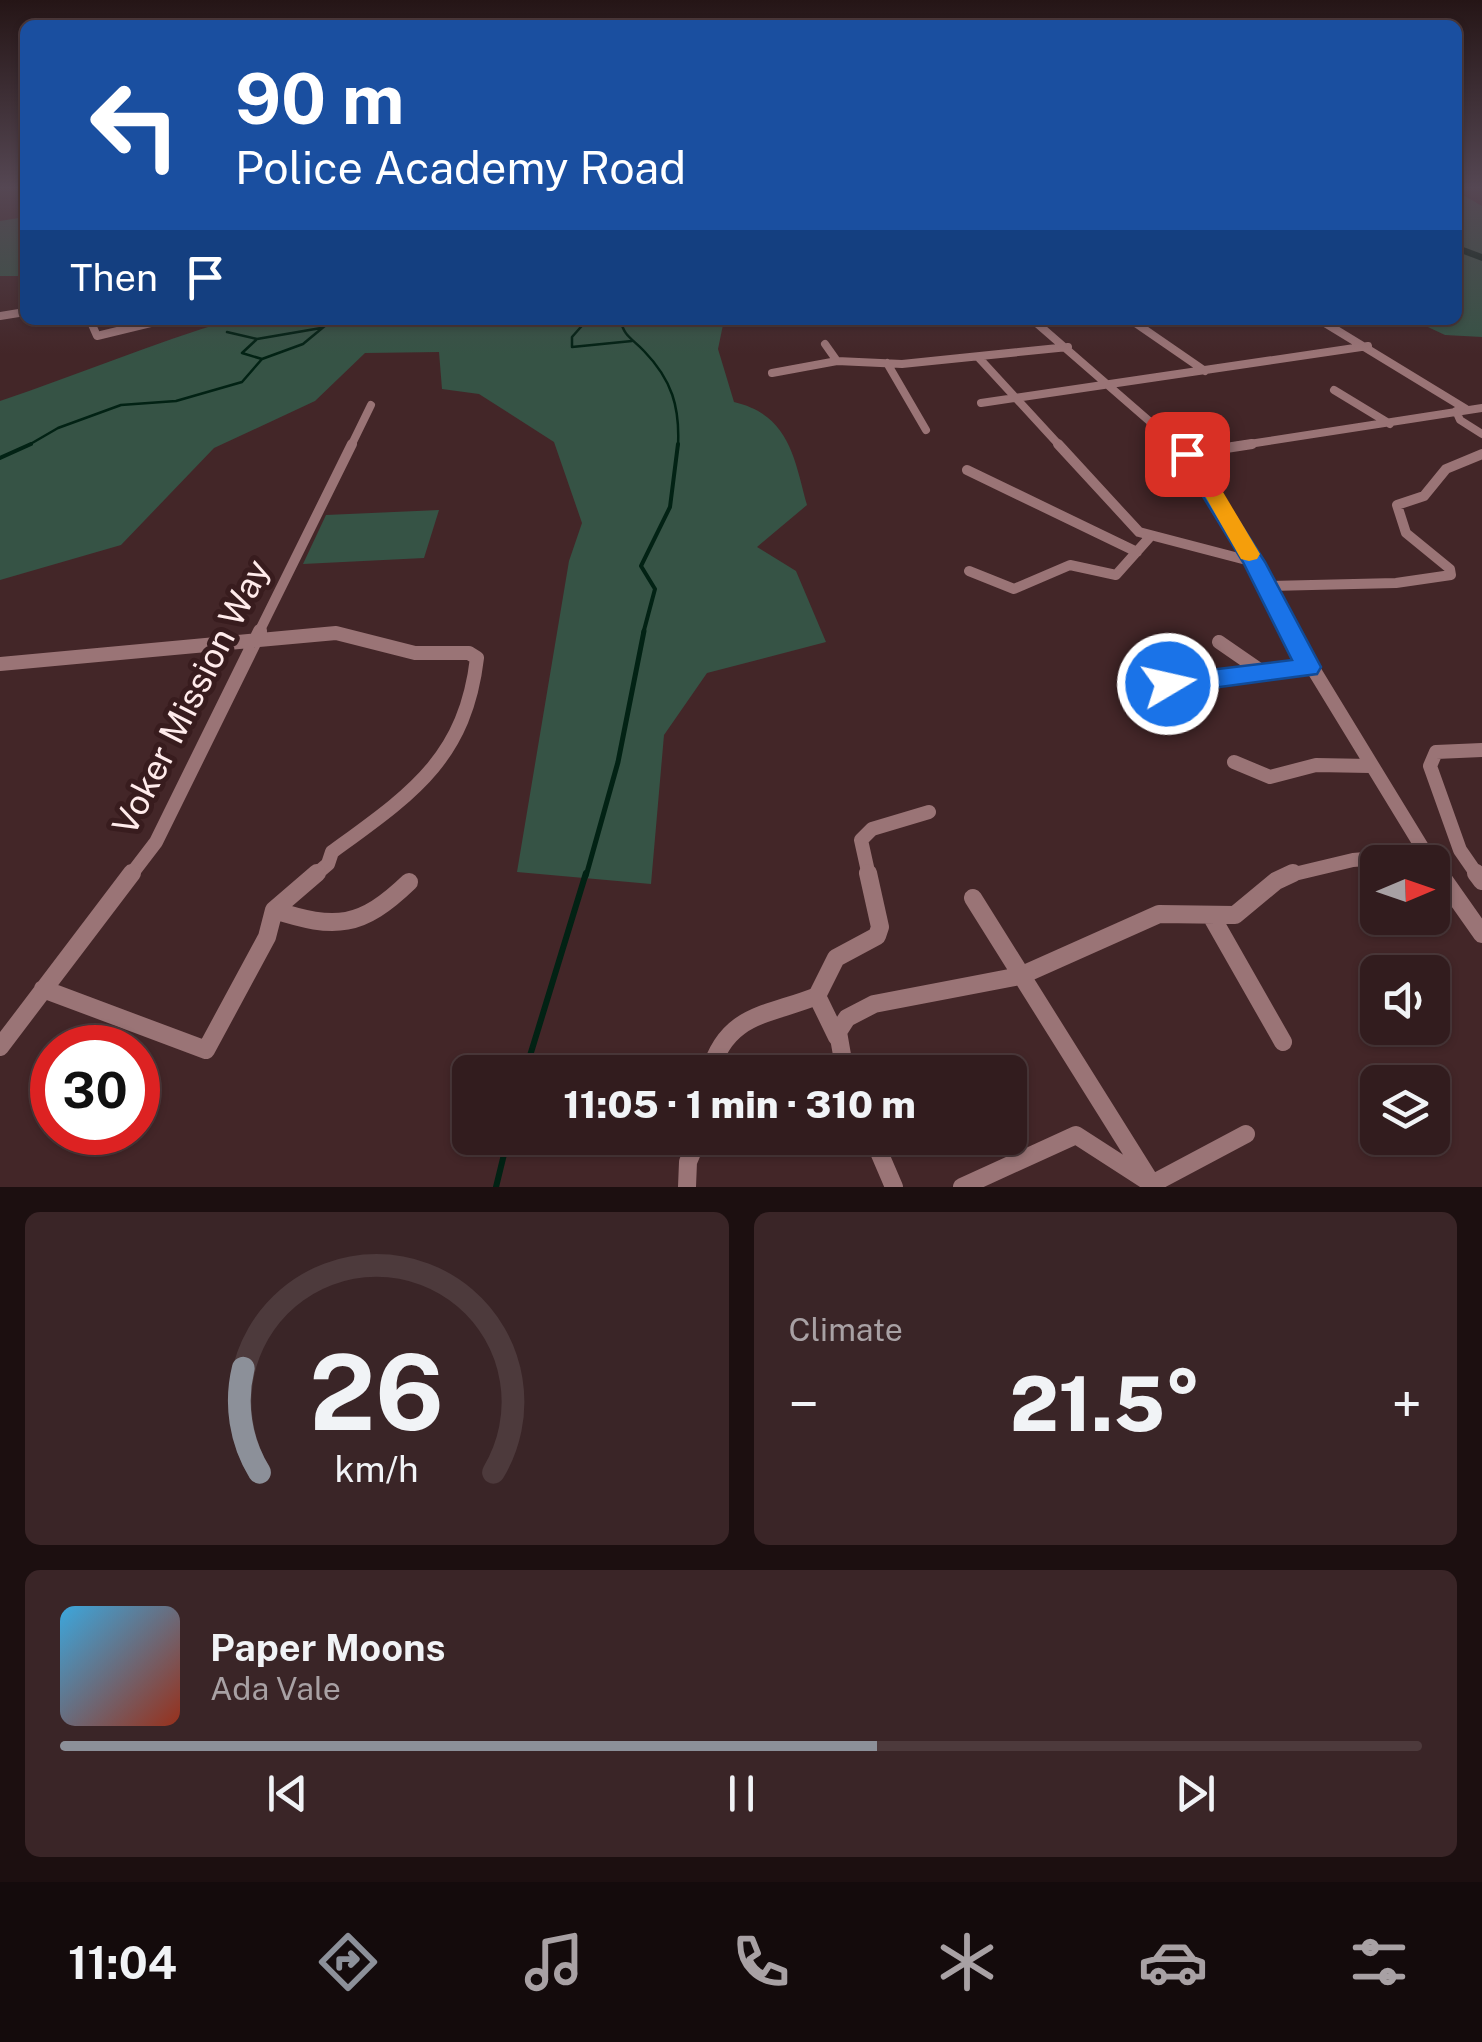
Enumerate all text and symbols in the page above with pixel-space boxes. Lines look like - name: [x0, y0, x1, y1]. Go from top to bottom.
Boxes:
- text: 90 m: [235, 57, 405, 140]
- icon: left: [70, 60, 200, 190]
- text: Police Academy Road: [235, 141, 686, 194]
- icon: arrive: [178, 250, 233, 305]
- text: Then: [70, 255, 158, 300]
- pin: [1145, 412, 1230, 497]
- icon: arrive: [1160, 427, 1215, 482]
- street label: Voker Mission Way: [104, 553, 278, 841]
- position arrow: [1116, 632, 1220, 736]
- north arrow: [1360, 845, 1450, 935]
- map controls: [1360, 845, 1450, 1155]
- button: sound: [1360, 955, 1450, 1045]
- speed limit sign: 30: [30, 1025, 160, 1155]
- button: layers: [1360, 1065, 1450, 1155]
- text: 11:05 · 1 min · 310 m: [563, 1082, 916, 1127]
- text: Climate: [789, 1311, 903, 1348]
- text: 26: [309, 1331, 444, 1453]
- text: 21.5°: [1010, 1360, 1201, 1448]
- text: −: [789, 1372, 819, 1436]
- text: +: [1392, 1372, 1422, 1436]
- text: km/h: [335, 1448, 419, 1490]
- text: Paper Moons: [210, 1625, 445, 1670]
- text: Ada Vale: [210, 1670, 341, 1707]
- icon: previous: [260, 1766, 315, 1821]
- icon: pause: [714, 1766, 769, 1821]
- icon: next: [1168, 1766, 1223, 1821]
- icon: directions: [313, 1927, 383, 1997]
- icon: music: [519, 1927, 589, 1997]
- icon: phone: [726, 1927, 796, 1997]
- icon: climate: [932, 1927, 1002, 1997]
- icon: car: [1138, 1927, 1208, 1997]
- icon: filters: [1344, 1927, 1414, 1997]
- text: 11:04: [68, 1936, 177, 1989]

